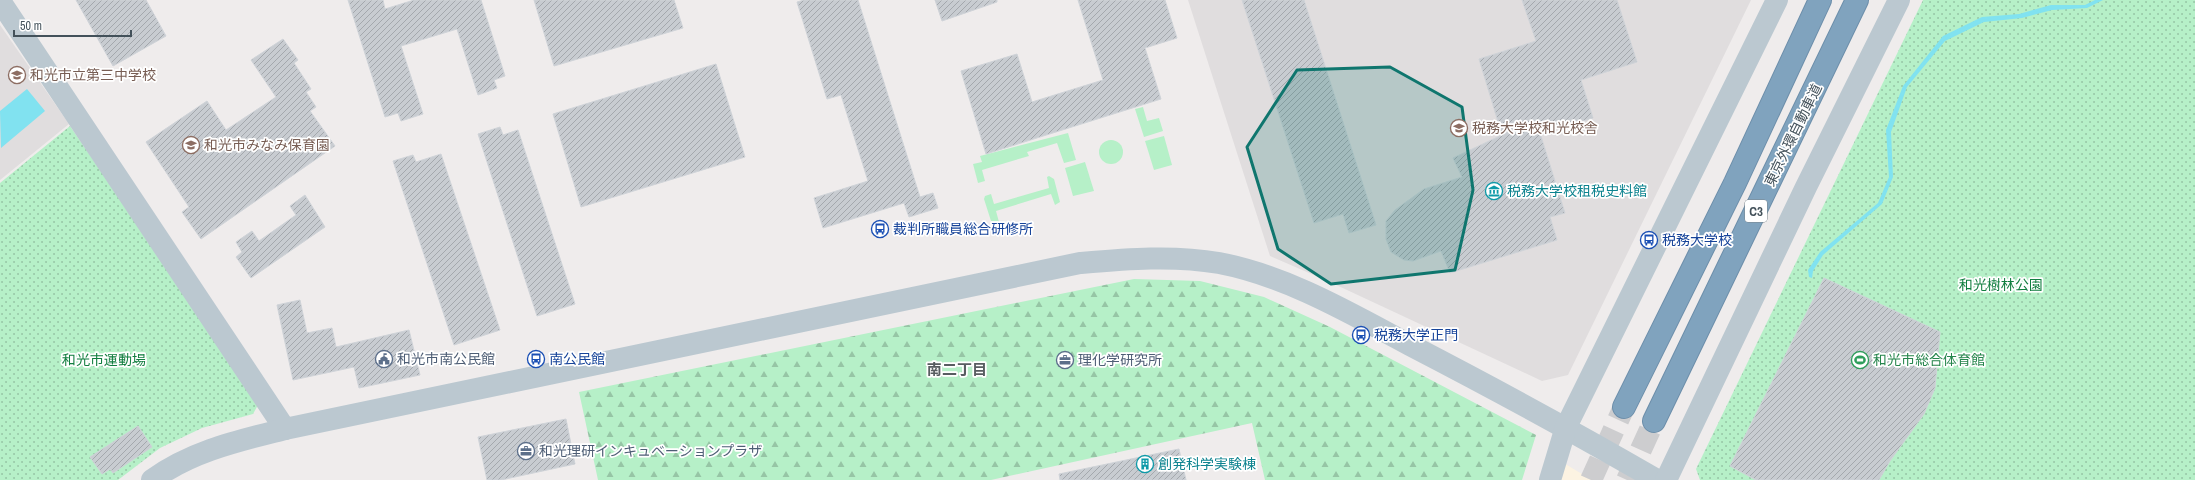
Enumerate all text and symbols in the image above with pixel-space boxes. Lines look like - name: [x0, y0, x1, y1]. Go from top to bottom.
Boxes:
- scale bar: [14, 12, 131, 38]
- text: 50 m: [20, 18, 42, 34]
- school or university icon: 和光市立第三中学校: [7, 65, 27, 85]
- place label: 和光市立第三中学校: [30, 66, 156, 84]
- street label: 東京外環自動車道: [1760, 81, 1826, 189]
- school or university icon: 税務大学校和光校舎: [1449, 118, 1469, 138]
- place label: 税務大学校和光校舎: [1472, 119, 1598, 137]
- school or university icon: 和光市みなみ保育園: [181, 135, 201, 155]
- place label: 和光市みなみ保育園: [204, 136, 330, 154]
- museum icon: 税務大学校租税史料館: [1484, 181, 1504, 201]
- place label: 税務大学校租税史料館: [1507, 182, 1647, 200]
- road number: C3: [1745, 200, 1767, 222]
- bus stop icon: 裁判所職員総合研修所: [870, 219, 890, 239]
- place label: 裁判所職員総合研修所: [893, 220, 1033, 238]
- bus stop icon: 税務大学校: [1639, 230, 1659, 250]
- place label: 税務大学校: [1662, 231, 1732, 249]
- park label: 和光樹林公園: [1959, 276, 2043, 294]
- bus stop icon: 税務大学正門: [1351, 325, 1371, 345]
- place label: 税務大学正門: [1374, 326, 1458, 344]
- public building icon: 和光市南公民館: [374, 349, 394, 369]
- bus stop icon: 南公民館: [526, 349, 546, 369]
- place label: 和光市南公民館: [397, 350, 495, 368]
- place label: 南公民館: [549, 350, 605, 368]
- office icon: 理化学研究所: [1055, 350, 1075, 370]
- sports icon: 和光市総合体育館: [1850, 350, 1870, 370]
- park label: 和光市運動場: [62, 351, 146, 369]
- place label: 理化学研究所: [1078, 351, 1162, 369]
- place label: 和光市総合体育館: [1873, 351, 1985, 369]
- district label: 南二丁目: [927, 359, 987, 380]
- office icon: 和光理研インキュベーションプラザ: [516, 441, 536, 461]
- place label: 和光理研インキュベーションプラザ: [539, 442, 762, 460]
- building icon: 創発科学実験棟: [1135, 454, 1155, 474]
- place label: 創発科学実験棟: [1158, 455, 1256, 473]

